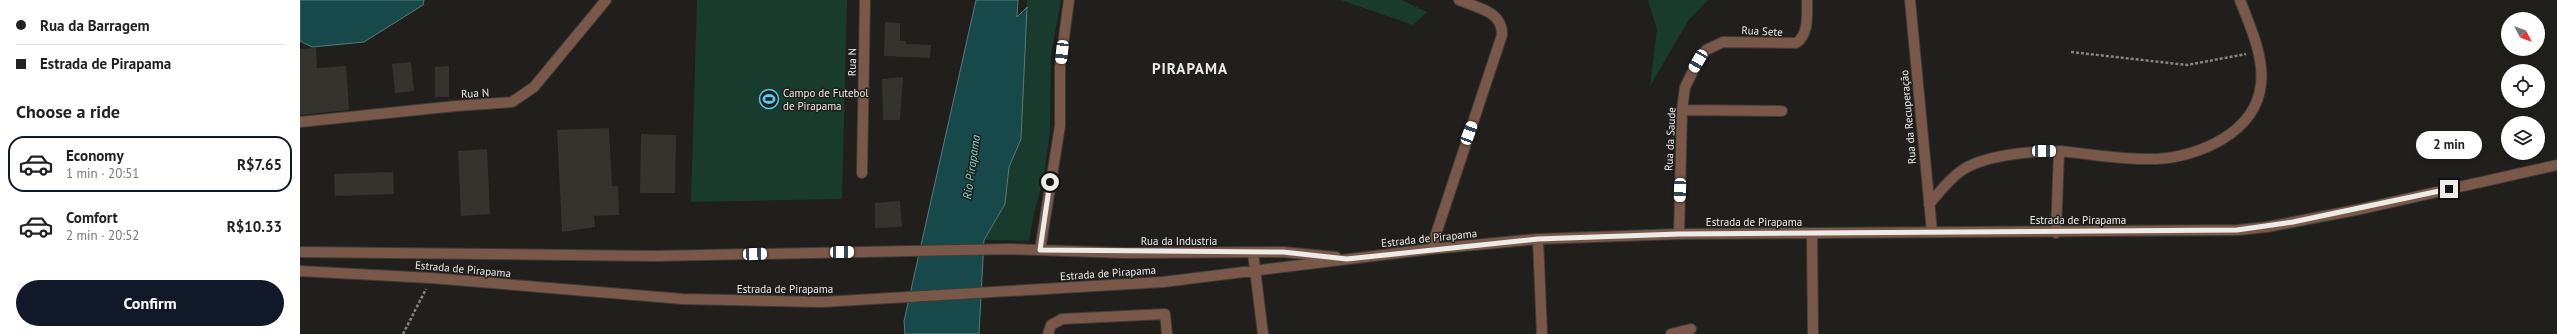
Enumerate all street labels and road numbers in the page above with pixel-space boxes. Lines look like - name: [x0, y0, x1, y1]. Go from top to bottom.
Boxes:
- street label: Rua Sete: [1741, 23, 1783, 39]
- street label: Rua N: [845, 48, 859, 76]
- street label: Rua da Recuperação: [1897, 69, 1919, 165]
- street label: Rua N: [461, 85, 489, 101]
- street label: Rua da Saude: [1661, 106, 1679, 171]
- street label: Estrada de Pirapama: [2030, 213, 2126, 227]
- street label: Estrada de Pirapama: [1706, 215, 1802, 229]
- street label: Estrada de Pirapama: [1380, 226, 1478, 250]
- street label: Rua da Industria: [1141, 234, 1217, 248]
- street label: Estrada de Pirapama: [414, 258, 512, 280]
- street label: Estrada de Pirapama: [1059, 263, 1157, 283]
- street label: Estrada de Pirapama: [737, 282, 833, 296]

